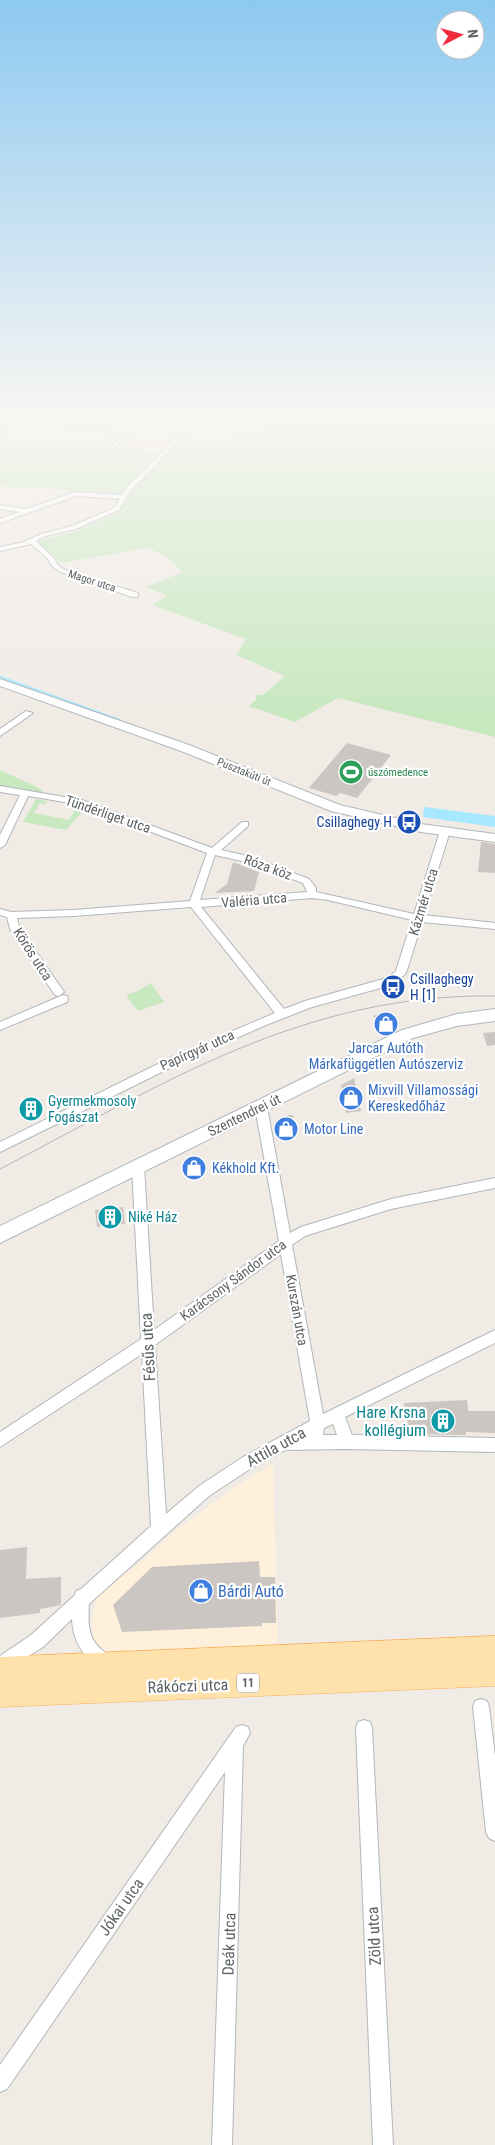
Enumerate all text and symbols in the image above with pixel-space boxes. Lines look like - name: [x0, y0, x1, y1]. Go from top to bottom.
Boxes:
- north arrow: [435, 10, 485, 60]
- text: N: [465, 29, 481, 39]
- street label: Magor utca: [67, 567, 117, 595]
- street label: Pusztakúti út: [215, 755, 273, 789]
- sports icon: úszómedence: [338, 759, 364, 785]
- place label: úszómedence: [368, 766, 428, 779]
- street label: Tündérliget utca: [63, 792, 153, 836]
- bus stop icon: Csillaghegy H: [396, 809, 422, 835]
- place label: Csillaghegy H: [316, 814, 392, 830]
- street label: Róza köz: [242, 851, 294, 883]
- street label: Kázmér utca: [405, 867, 441, 937]
- street label: Valéria utca: [221, 889, 287, 911]
- street label: Körös utca: [10, 925, 56, 983]
- place label: Csillaghegy H [1]: [410, 971, 474, 1003]
- bus stop icon: Csillaghegy H [1]: [380, 974, 406, 1000]
- shop icon: Jarcar Autóth Márkafüggetlen Autószerviz: [373, 1011, 399, 1037]
- street label: Papírgyár utca: [157, 1026, 237, 1074]
- place label: Jarcar Autóth Márkafüggetlen Autószerviz: [309, 1040, 463, 1072]
- place label: Mixvill Villamossági Kereskedőház: [368, 1082, 478, 1114]
- shop icon: Mixvill Villamossági Kereskedőház: [338, 1085, 364, 1111]
- street label: Szentendrei út: [205, 1090, 283, 1140]
- place label: Gyermekmosoly Fogászat: [48, 1093, 136, 1125]
- building icon: Gyermekmosoly Fogászat: [18, 1096, 44, 1122]
- shop icon: Motor Line: [273, 1116, 299, 1142]
- place label: Motor Line: [304, 1121, 364, 1137]
- shop icon: Kékhold Kft.: [181, 1155, 207, 1181]
- place label: Kékhold Kft.: [212, 1160, 279, 1176]
- building icon: Niké Ház: [97, 1204, 123, 1230]
- place label: Niké Ház: [128, 1209, 177, 1225]
- street label: Karácsony Sándor utca: [177, 1236, 289, 1324]
- street label: Kurszán utca: [283, 1273, 311, 1347]
- street label: Fésűs utca: [137, 1312, 159, 1382]
- place label: Hare Krsna kollégium: [356, 1403, 426, 1440]
- building icon: Hare Krsna kollégium: [430, 1408, 456, 1434]
- street label: Attila utca: [243, 1423, 309, 1471]
- shop icon: Bárdi Autó: [188, 1578, 214, 1604]
- place label: Bárdi Autó: [218, 1582, 284, 1601]
- road number: 11: [237, 1674, 259, 1692]
- street label: Rákóczi utca: [147, 1675, 229, 1697]
- street label: Jókai utca: [94, 1875, 148, 1939]
- street label: Zöld utca: [363, 1906, 385, 1966]
- street label: Deák utca: [218, 1912, 240, 1976]

